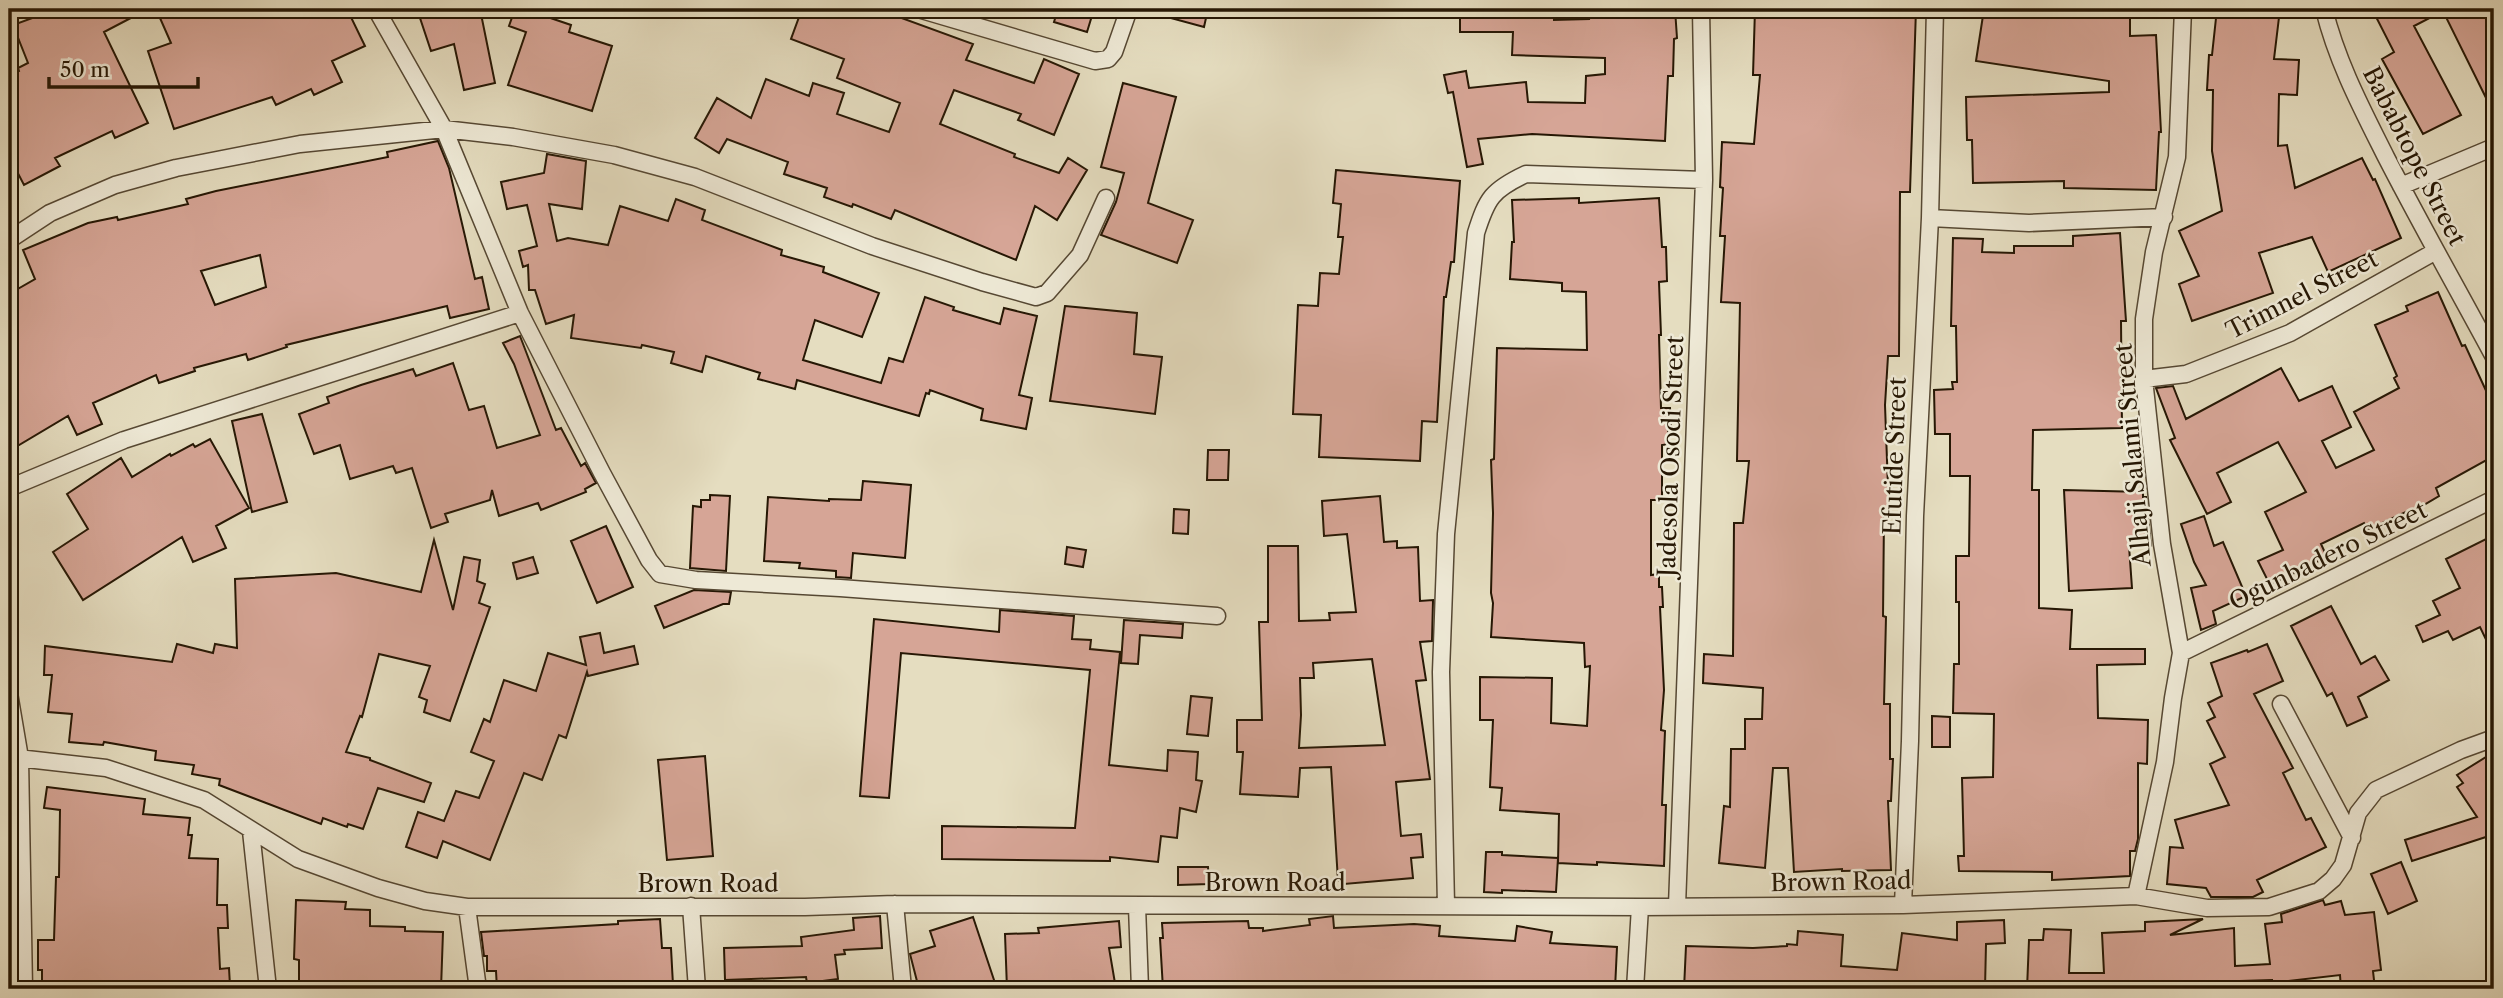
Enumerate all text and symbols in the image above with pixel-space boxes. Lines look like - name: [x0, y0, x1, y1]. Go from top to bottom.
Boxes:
- scale bar: [49, 46, 198, 90]
- text: 50 m: [60, 57, 110, 82]
- street label: Bababtope Street: [2357, 61, 2472, 251]
- street label: Trimnel Street: [2221, 244, 2383, 345]
- street label: Jadesola Osodi Street: [1652, 334, 1689, 581]
- street label: Alhaji Salami Street: [2108, 342, 2157, 569]
- street label: Efutide Street: [1877, 376, 1912, 536]
- street label: Ogunbadero Street: [2224, 495, 2432, 616]
- street label: Brown Road: [1770, 866, 1912, 897]
- street label: Brown Road: [1204, 868, 1346, 897]
- street label: Brown Road: [637, 869, 779, 898]

